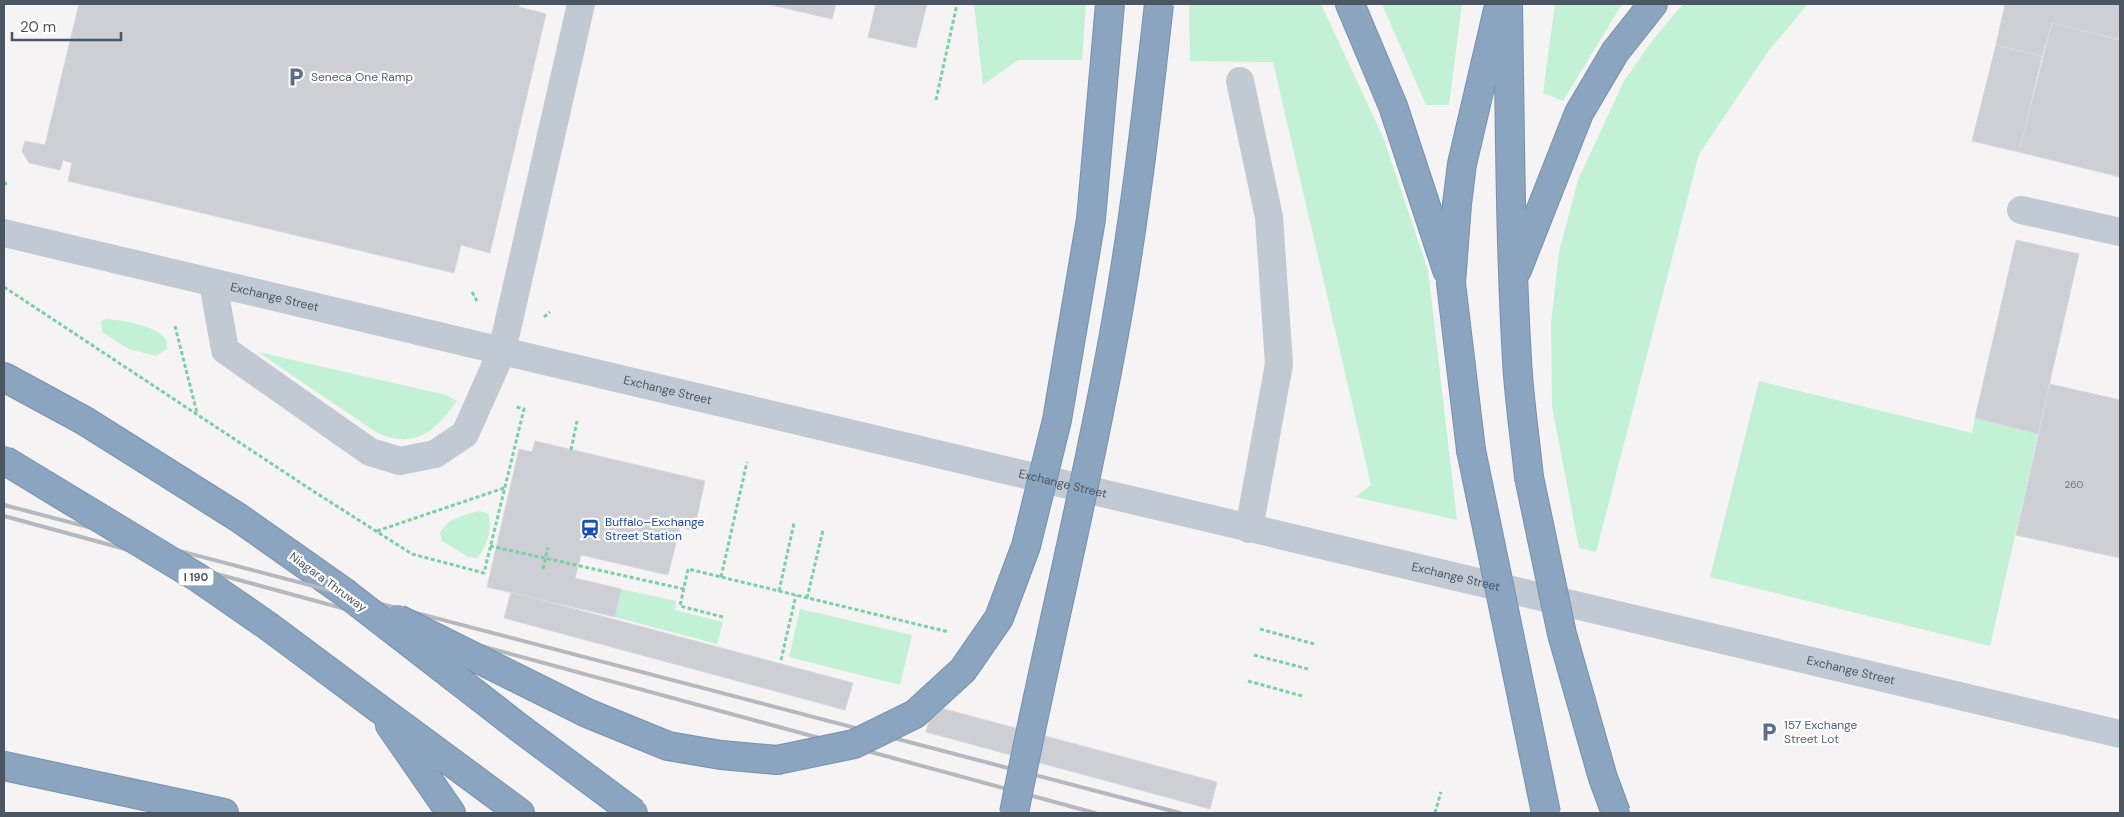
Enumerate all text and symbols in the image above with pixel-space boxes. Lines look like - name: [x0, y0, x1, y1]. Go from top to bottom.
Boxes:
- scale bar: [12, 10, 121, 42]
- text: 20 m: [20, 17, 56, 37]
- parking icon: Seneca One Ramp: [285, 66, 307, 88]
- place label: Seneca One Ramp: [311, 69, 413, 85]
- street label: Exchange Street: [229, 279, 321, 315]
- street label: Exchange Street: [622, 372, 714, 408]
- street label: Exchange Street: [1017, 465, 1109, 502]
- house number: 260: [2065, 478, 2084, 491]
- place label: Buffalo–Exchange Street Station: [605, 514, 704, 544]
- station icon: Buffalo–Exchange Street Station: [579, 518, 601, 540]
- street label: Niagara Thruway: [286, 548, 370, 616]
- street label: Exchange Street: [1410, 559, 1502, 595]
- road number: I 190: [178, 568, 214, 586]
- street label: Exchange Street: [1805, 652, 1897, 689]
- place label: 157 Exchange Street Lot: [1784, 717, 1858, 747]
- parking icon: 157 Exchange Street Lot: [1758, 721, 1780, 743]

